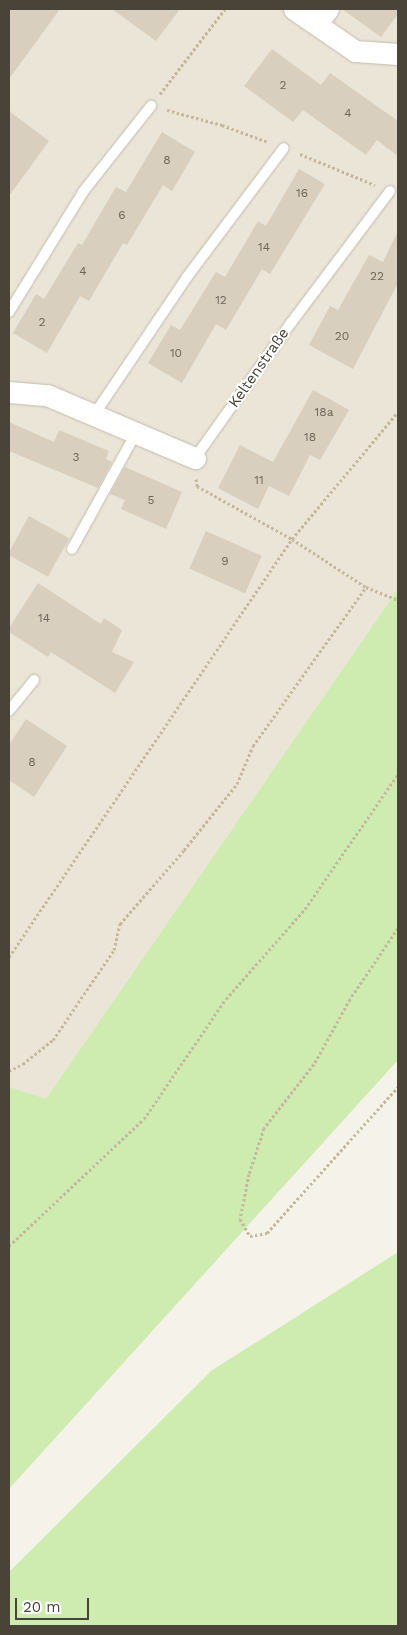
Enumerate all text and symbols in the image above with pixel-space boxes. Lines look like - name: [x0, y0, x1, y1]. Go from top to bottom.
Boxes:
- house number: 2: [280, 79, 286, 93]
- house number: 4: [344, 107, 352, 121]
- house number: 8: [163, 154, 171, 168]
- house number: 16: [296, 187, 308, 201]
- house number: 6: [118, 209, 126, 223]
- house number: 14: [258, 241, 270, 255]
- house number: 4: [79, 265, 87, 279]
- house number: 22: [370, 270, 384, 284]
- house number: 12: [215, 294, 227, 308]
- house number: 2: [39, 316, 45, 330]
- street label: Keltenstraße: [225, 325, 293, 411]
- house number: 20: [335, 330, 349, 344]
- house number: 10: [170, 347, 182, 361]
- house number: 18a: [315, 406, 333, 420]
- house number: 18: [304, 431, 316, 445]
- house number: 3: [73, 451, 79, 465]
- house number: 11: [254, 474, 264, 488]
- house number: 5: [148, 494, 154, 508]
- house number: 9: [221, 555, 229, 569]
- house number: 14: [38, 612, 50, 626]
- house number: 8: [28, 756, 36, 770]
- scale bar: [18, 1588, 91, 1620]
- text: 20 m: [23, 1598, 61, 1616]

